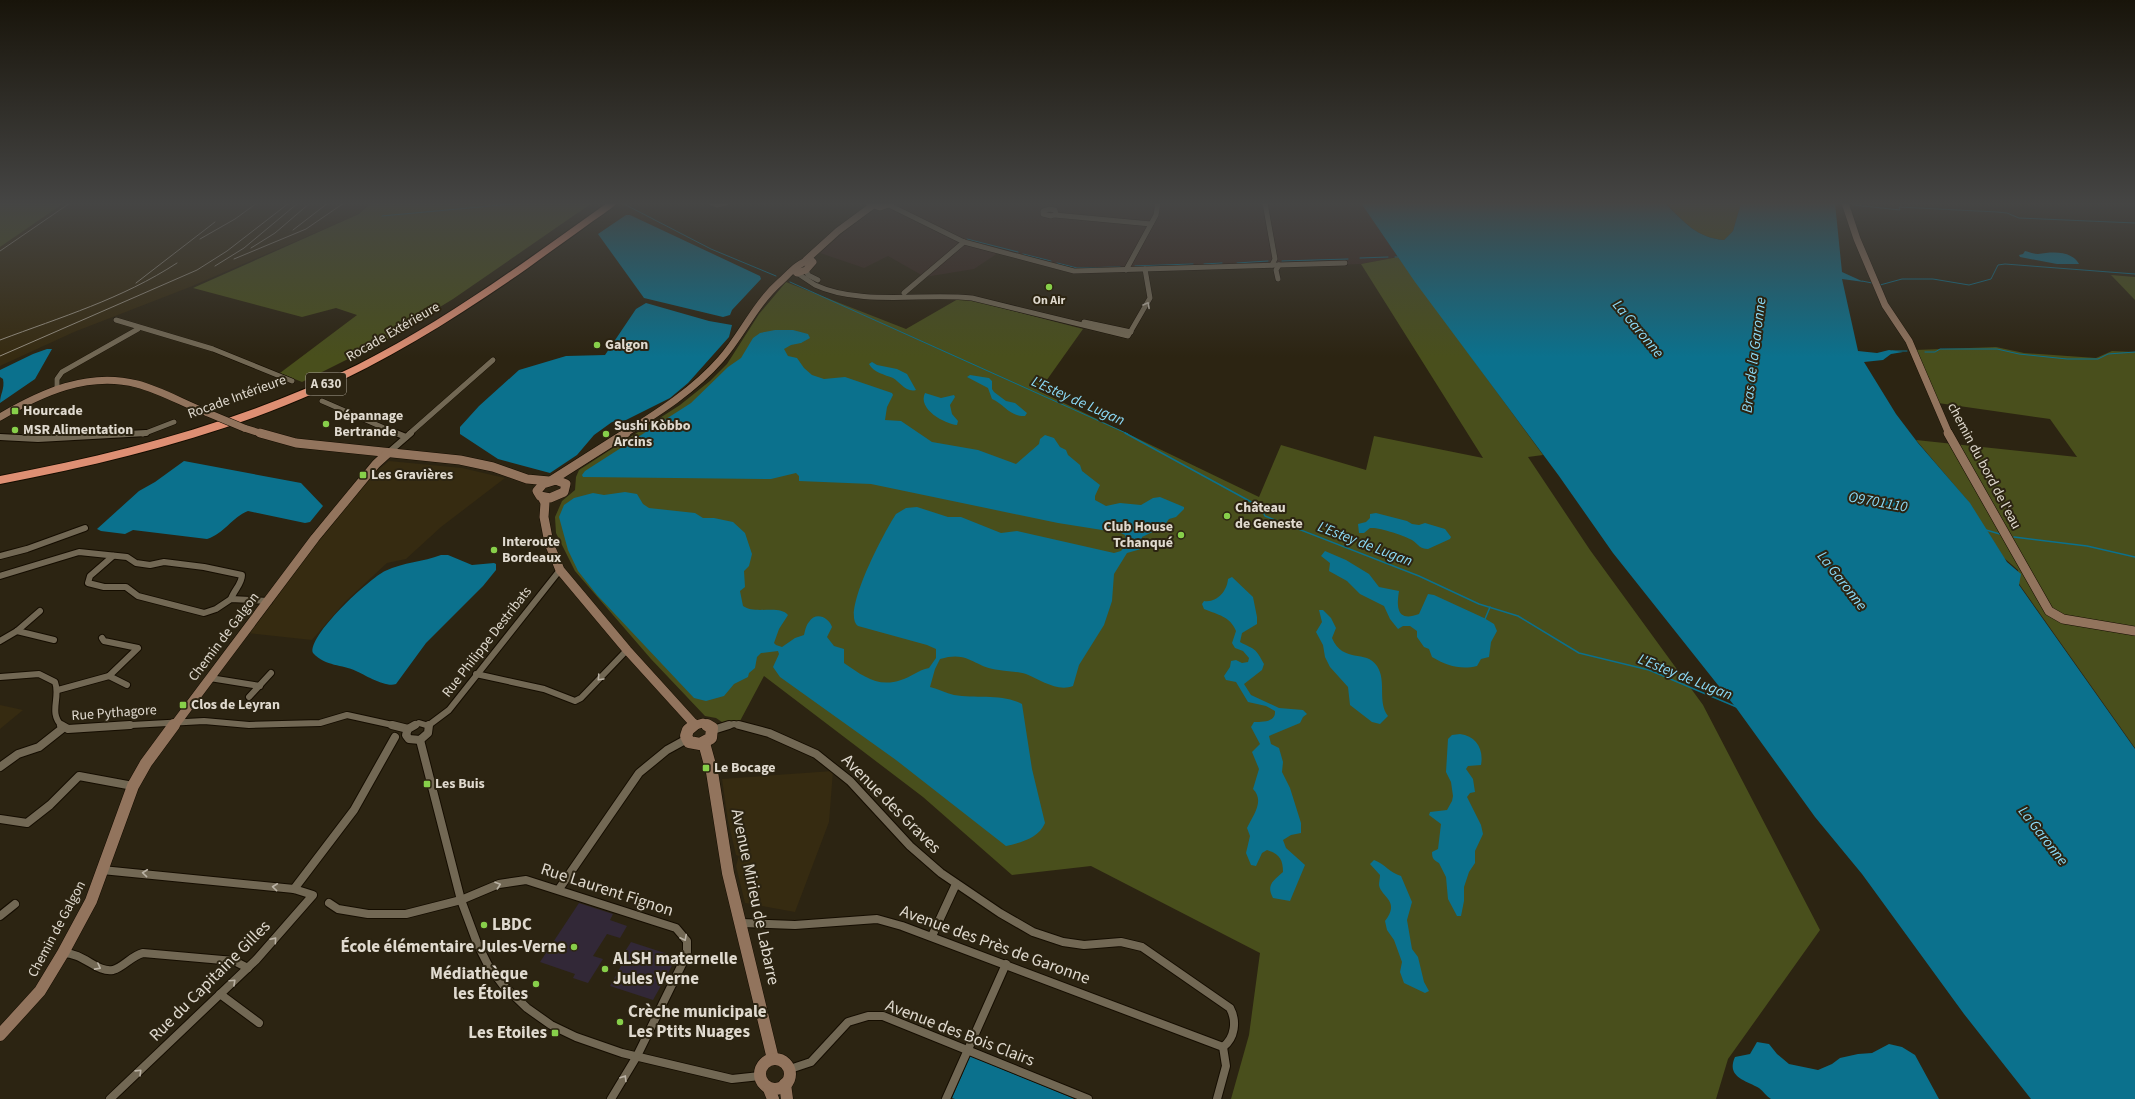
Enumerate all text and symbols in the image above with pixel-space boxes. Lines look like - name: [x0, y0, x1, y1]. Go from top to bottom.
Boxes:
- marker: On Air: [1044, 282, 1054, 292]
- place label: On Air: [1033, 292, 1065, 309]
- water label: La Garonne: [1607, 295, 1669, 363]
- water label: Bras de la Garonne: [1737, 296, 1771, 414]
- street label: Rocade Extérieure: [342, 297, 444, 367]
- one-way arrow: [1142, 302, 1149, 309]
- place label: Galgon: [605, 335, 648, 355]
- marker: Galgon: [592, 340, 602, 350]
- street label: Rocade Intérieure: [185, 370, 289, 424]
- water label: L'Estey de Lugan: [1028, 371, 1128, 431]
- road number: A 630: [306, 373, 346, 395]
- street label: chemin du bord de l'eau: [1942, 399, 2026, 533]
- place label: Hourcade: [23, 401, 83, 421]
- marker: Hourcade: [10, 406, 20, 416]
- place label: Dépannage Bertrande: [334, 406, 403, 442]
- place label: Sushi Kòbbo Arcins: [613, 416, 691, 452]
- marker: Dépannage Bertrande: [321, 419, 331, 429]
- place label: MSR Alimentation: [23, 420, 133, 440]
- marker: MSR Alimentation: [10, 425, 20, 435]
- marker: Sushi Kòbbo Arcins: [601, 429, 611, 439]
- place label: Les Gravières: [371, 465, 453, 485]
- marker: Les Gravières: [358, 470, 368, 480]
- water label: O9701110: [1847, 486, 1909, 518]
- place label: Château de Geneste: [1235, 498, 1303, 534]
- marker: Château de Geneste: [1222, 511, 1232, 521]
- water label: L'Estey de Lugan: [1315, 516, 1416, 572]
- place label: Club House Tchanqué: [1103, 517, 1173, 553]
- marker: Club House Tchanqué: [1176, 530, 1186, 540]
- place label: Interoute Bordeaux: [502, 532, 561, 568]
- marker: Interoute Bordeaux: [489, 545, 499, 555]
- water label: La Garonne: [1812, 547, 1872, 615]
- street label: Rue Philippe Destribats: [437, 582, 537, 702]
- street label: Chemin de Galgon: [184, 588, 264, 686]
- water label: L'Estey de Lugan: [1635, 649, 1735, 706]
- one-way arrow: [597, 673, 605, 681]
- place label: Clos de Leyran: [191, 695, 280, 715]
- street label: Rue Pythagore: [71, 700, 157, 726]
- marker: Clos de Leyran: [178, 700, 188, 710]
- street label: Avenue des Graves: [836, 749, 946, 859]
- place label: Le Bocage: [714, 758, 776, 778]
- marker: Le Bocage: [701, 763, 711, 773]
- place label: Les Buis: [435, 774, 485, 794]
- marker: Les Buis: [422, 779, 432, 789]
- water label: La Garonne: [2013, 802, 2073, 870]
- street label: Avenue Mirieu de Labarre: [725, 807, 785, 987]
- street label: Rue Laurent Fignon: [537, 857, 677, 923]
- one-way arrow: [142, 869, 148, 878]
- street label: Chemin de Galgon: [23, 877, 91, 981]
- one-way arrow: [494, 881, 501, 890]
- one-way arrow: [272, 883, 278, 892]
- street label: Avenue des Près de Garonne: [897, 899, 1093, 991]
- place label: LBDC: [492, 913, 532, 937]
- street label: Rue du Capitaine Gilles: [144, 915, 276, 1047]
- marker: LBDC: [479, 920, 489, 930]
- one-way arrow: [679, 934, 687, 941]
- place label: École élémentaire Jules-Verne: [340, 935, 566, 959]
- one-way arrow: [269, 937, 276, 944]
- marker: École élémentaire Jules-Verne: [569, 942, 579, 952]
- place label: ALSH maternelle Jules Verne: [612, 947, 738, 991]
- one-way arrow: [94, 962, 101, 969]
- place label: Médiathèque les Étoiles: [430, 962, 528, 1006]
- marker: ALSH maternelle Jules Verne: [600, 964, 610, 974]
- marker: Médiathèque les Étoiles: [531, 979, 541, 989]
- one-way arrow: [228, 980, 236, 987]
- street label: Avenue des Bois Clairs: [882, 994, 1038, 1072]
- place label: Crèche municipale Les Ptits Nuages: [628, 1000, 767, 1044]
- marker: Crèche municipale Les Ptits Nuages: [615, 1017, 625, 1027]
- place label: Les Etoiles: [468, 1021, 547, 1045]
- marker: Les Etoiles: [550, 1028, 560, 1038]
- one-way arrow: [134, 1069, 142, 1077]
- one-way arrow: [619, 1075, 627, 1082]

